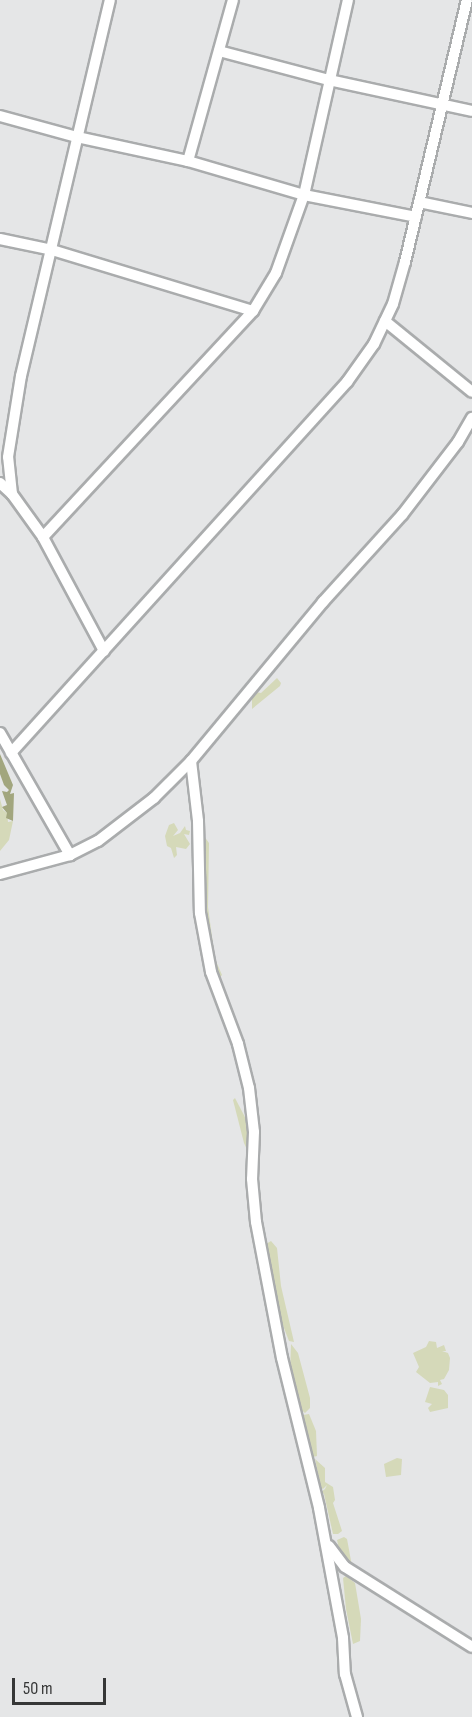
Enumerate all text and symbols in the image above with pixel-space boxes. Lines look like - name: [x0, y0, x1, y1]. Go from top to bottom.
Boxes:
- scale bar: [15, 1666, 110, 1704]
- text: 50 m: [23, 1678, 53, 1699]

